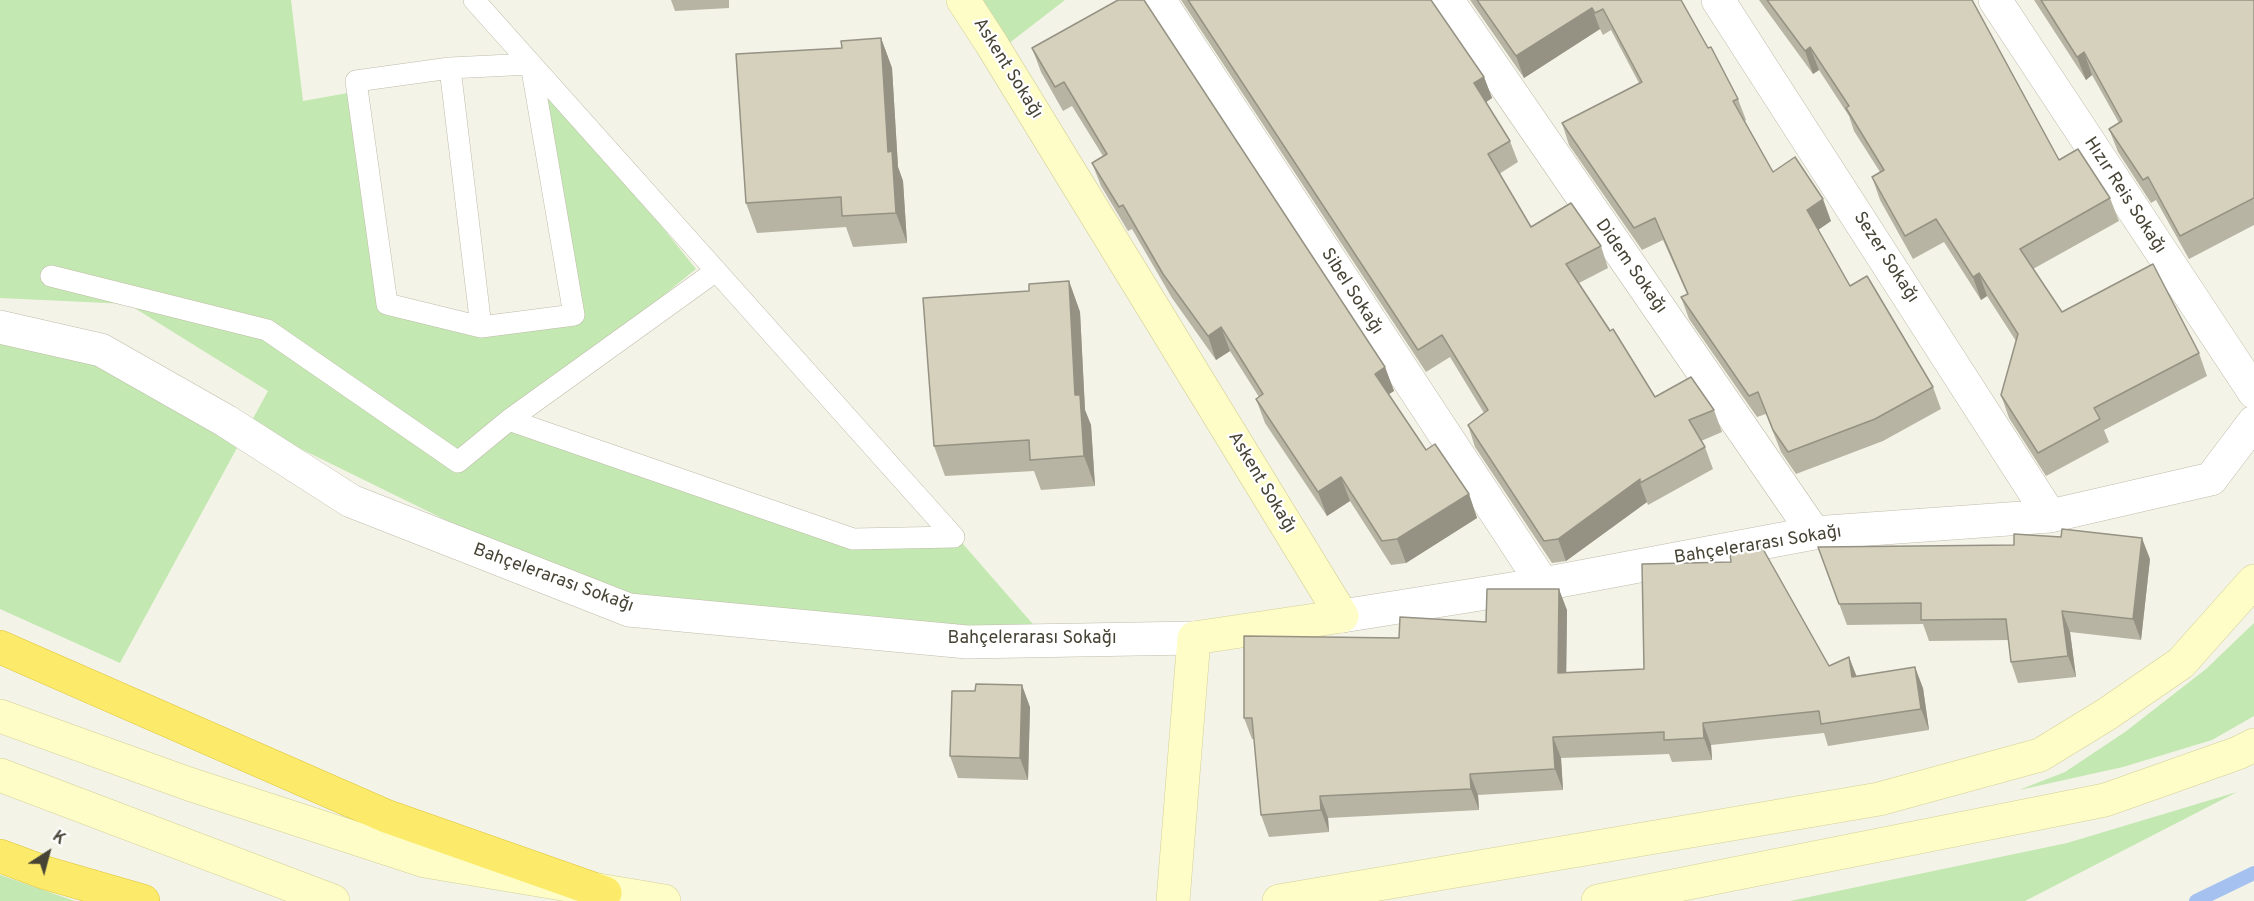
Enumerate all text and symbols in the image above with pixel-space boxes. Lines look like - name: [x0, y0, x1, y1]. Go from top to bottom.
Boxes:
- street label: Askent Sokağı: [967, 15, 1047, 123]
- street label: Hızır Reis Sokağı: [2078, 134, 2170, 258]
- street label: Sezer Sokağı: [1848, 208, 1922, 308]
- street label: Didem Sokağı: [1589, 216, 1671, 318]
- street label: Sibel Sokağı: [1315, 245, 1387, 339]
- street label: Askent Sokağı: [1222, 428, 1300, 538]
- street label: Bahçelerarası Sokağı: [1673, 522, 1843, 570]
- street label: Bahçelerarası Sokağı: [470, 540, 636, 618]
- street label: Bahçelerarası Sokağı: [947, 628, 1117, 650]
- north arrow: [18, 823, 78, 883]
- text: K: [48, 827, 69, 850]

